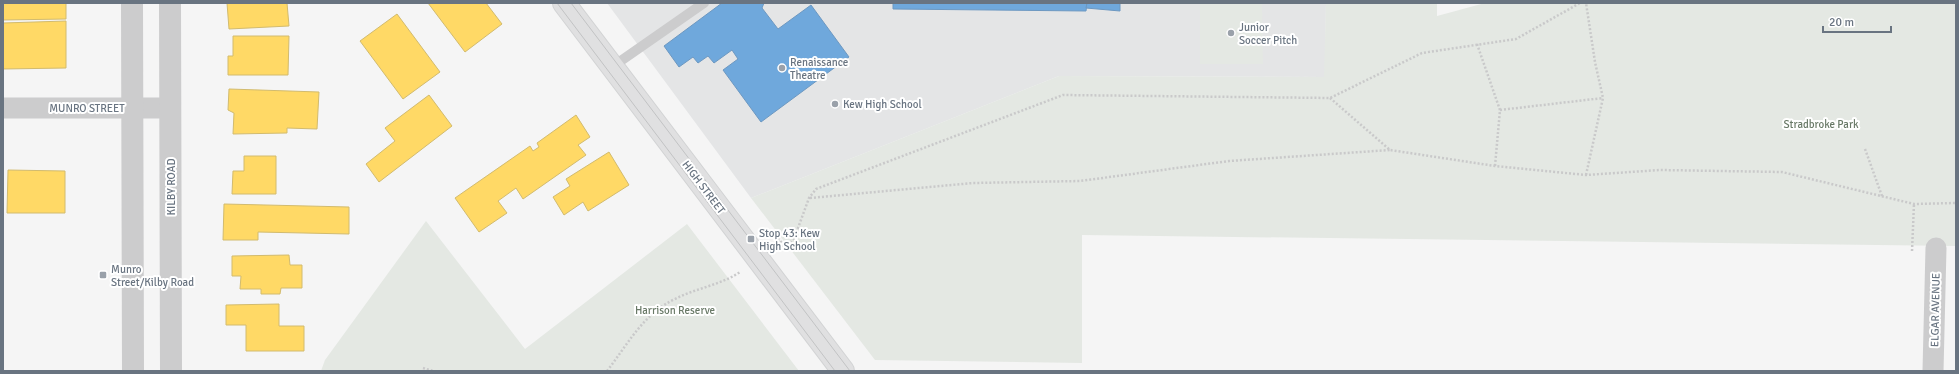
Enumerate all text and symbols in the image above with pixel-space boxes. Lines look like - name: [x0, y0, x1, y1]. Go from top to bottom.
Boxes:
- scale bar: [1823, 8, 1891, 34]
- text: 20 m: [1829, 15, 1854, 30]
- place label: Junior Soccer Pitch: [1239, 21, 1297, 47]
- marker: Junior Soccer Pitch: [1226, 28, 1236, 38]
- place label: Renaissance Theatre: [790, 56, 848, 82]
- marker: Renaissance Theatre: [777, 63, 787, 73]
- place label: Kew High School: [843, 98, 922, 111]
- marker: Kew High School: [830, 99, 840, 109]
- street label: MUNRO STREET: [49, 102, 125, 115]
- park label: Stradbroke Park: [1783, 118, 1859, 131]
- street label: KILBY ROAD: [165, 158, 178, 216]
- street label: HIGH STREET: [679, 158, 728, 217]
- place label: Stop 43: Kew High School: [759, 227, 820, 253]
- marker: Stop 43: Kew High School: [746, 234, 756, 244]
- place label: Munro Street/Kilby Road: [111, 263, 194, 289]
- marker: Munro Street/Kilby Road: [98, 270, 108, 280]
- street label: ELGAR AVENUE: [1928, 273, 1943, 347]
- park label: Harrison Reserve: [635, 304, 715, 317]

